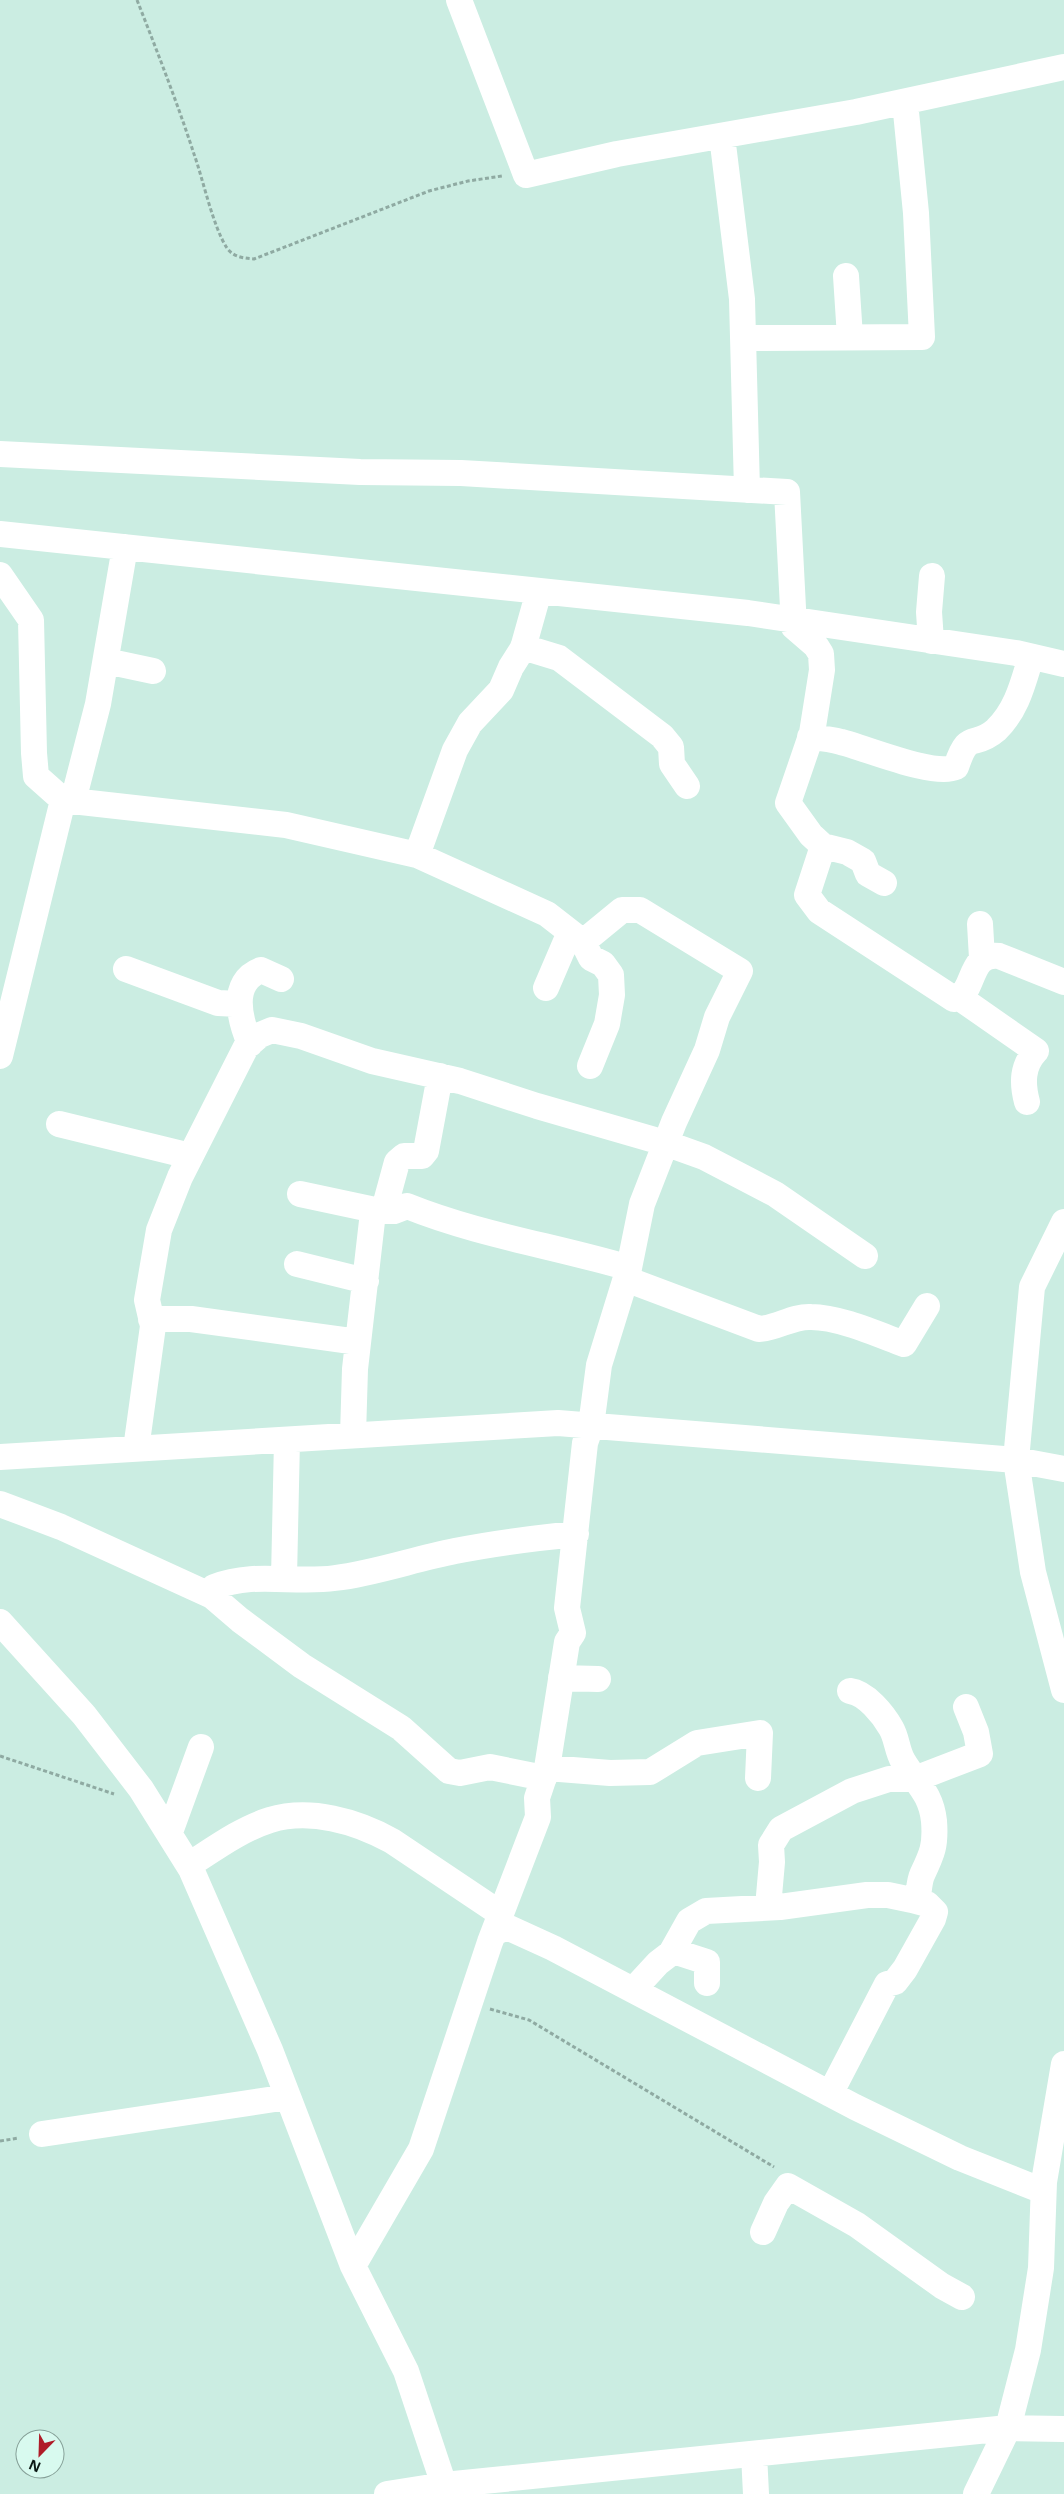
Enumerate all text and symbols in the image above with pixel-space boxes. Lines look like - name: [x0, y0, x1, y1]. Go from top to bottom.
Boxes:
- north arrow: [15, 2429, 65, 2479]
- text: N: [26, 2455, 44, 2477]

